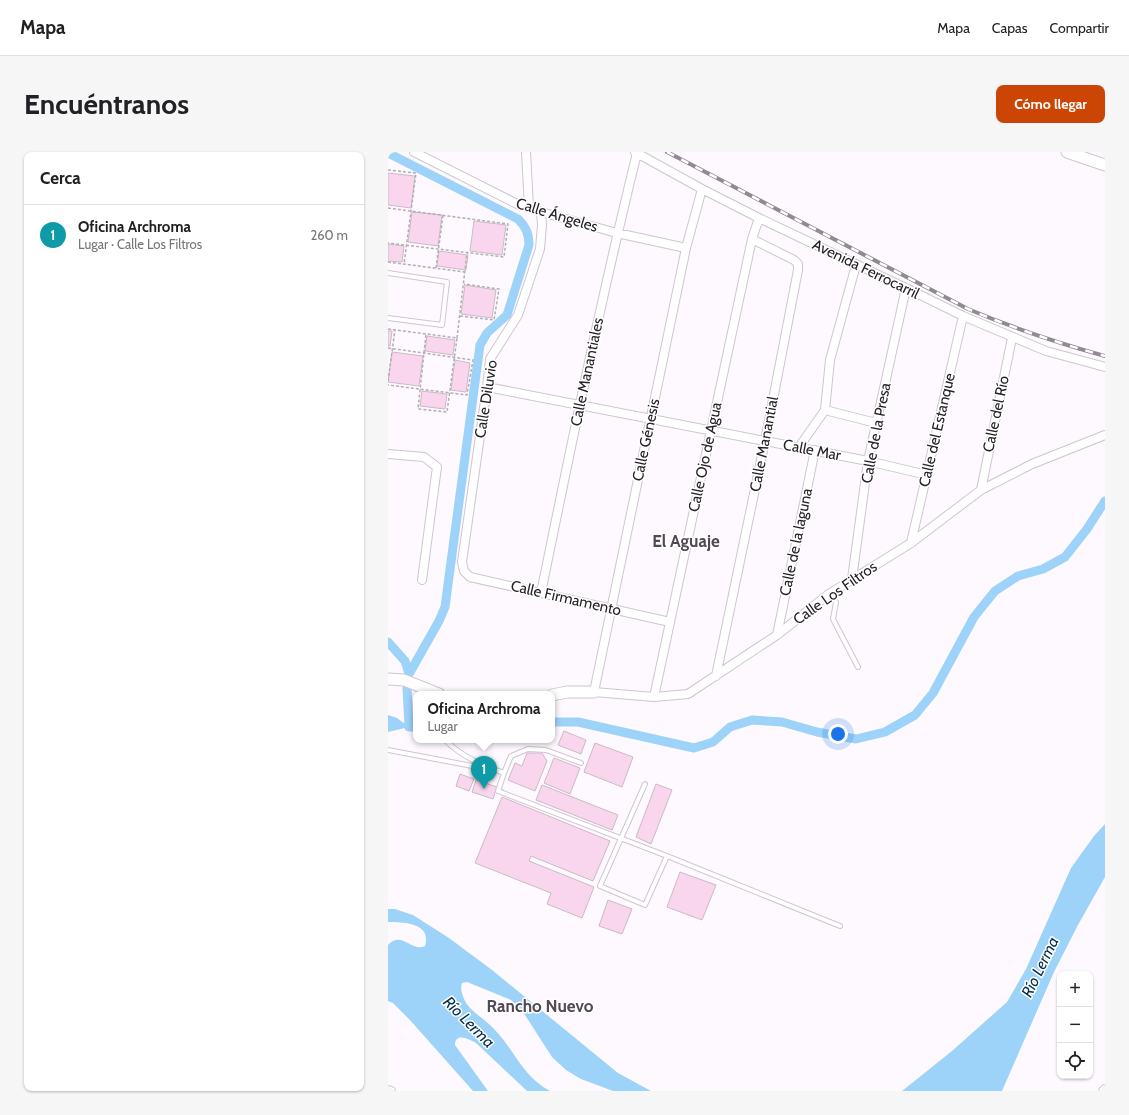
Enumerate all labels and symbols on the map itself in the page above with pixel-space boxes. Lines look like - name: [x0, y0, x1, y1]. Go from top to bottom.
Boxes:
- street label: Calle Ángeles: [514, 193, 600, 236]
- street label: Avenida Ferrocarril: [810, 235, 923, 303]
- street label: Calle Manantiales: [567, 316, 607, 428]
- street label: Calle Diluvio: [471, 359, 501, 439]
- street label: Calle del Estanque: [915, 371, 959, 489]
- street label: Calle del Río: [979, 374, 1013, 454]
- street label: Calle de la Presa: [857, 380, 895, 485]
- street label: Calle Manantial: [746, 394, 782, 493]
- street label: Calle Génesis: [628, 397, 664, 483]
- street label: Calle Ojo de Agua: [685, 400, 726, 514]
- street label: Calle Mar: [782, 436, 843, 464]
- street label: Calle de la laguna: [776, 486, 816, 598]
- district label: El Aguaje: [652, 531, 720, 551]
- street label: Calle Los Filtros: [790, 557, 880, 629]
- street label: Calle Firmamento: [509, 577, 623, 619]
- your location: [828, 724, 848, 744]
- pin: 1: [471, 756, 497, 789]
- water label: Río Lerma: [1017, 934, 1063, 1000]
- water label: Río Lerma: [439, 992, 499, 1052]
- district label: Rancho Nuevo: [487, 996, 594, 1016]

